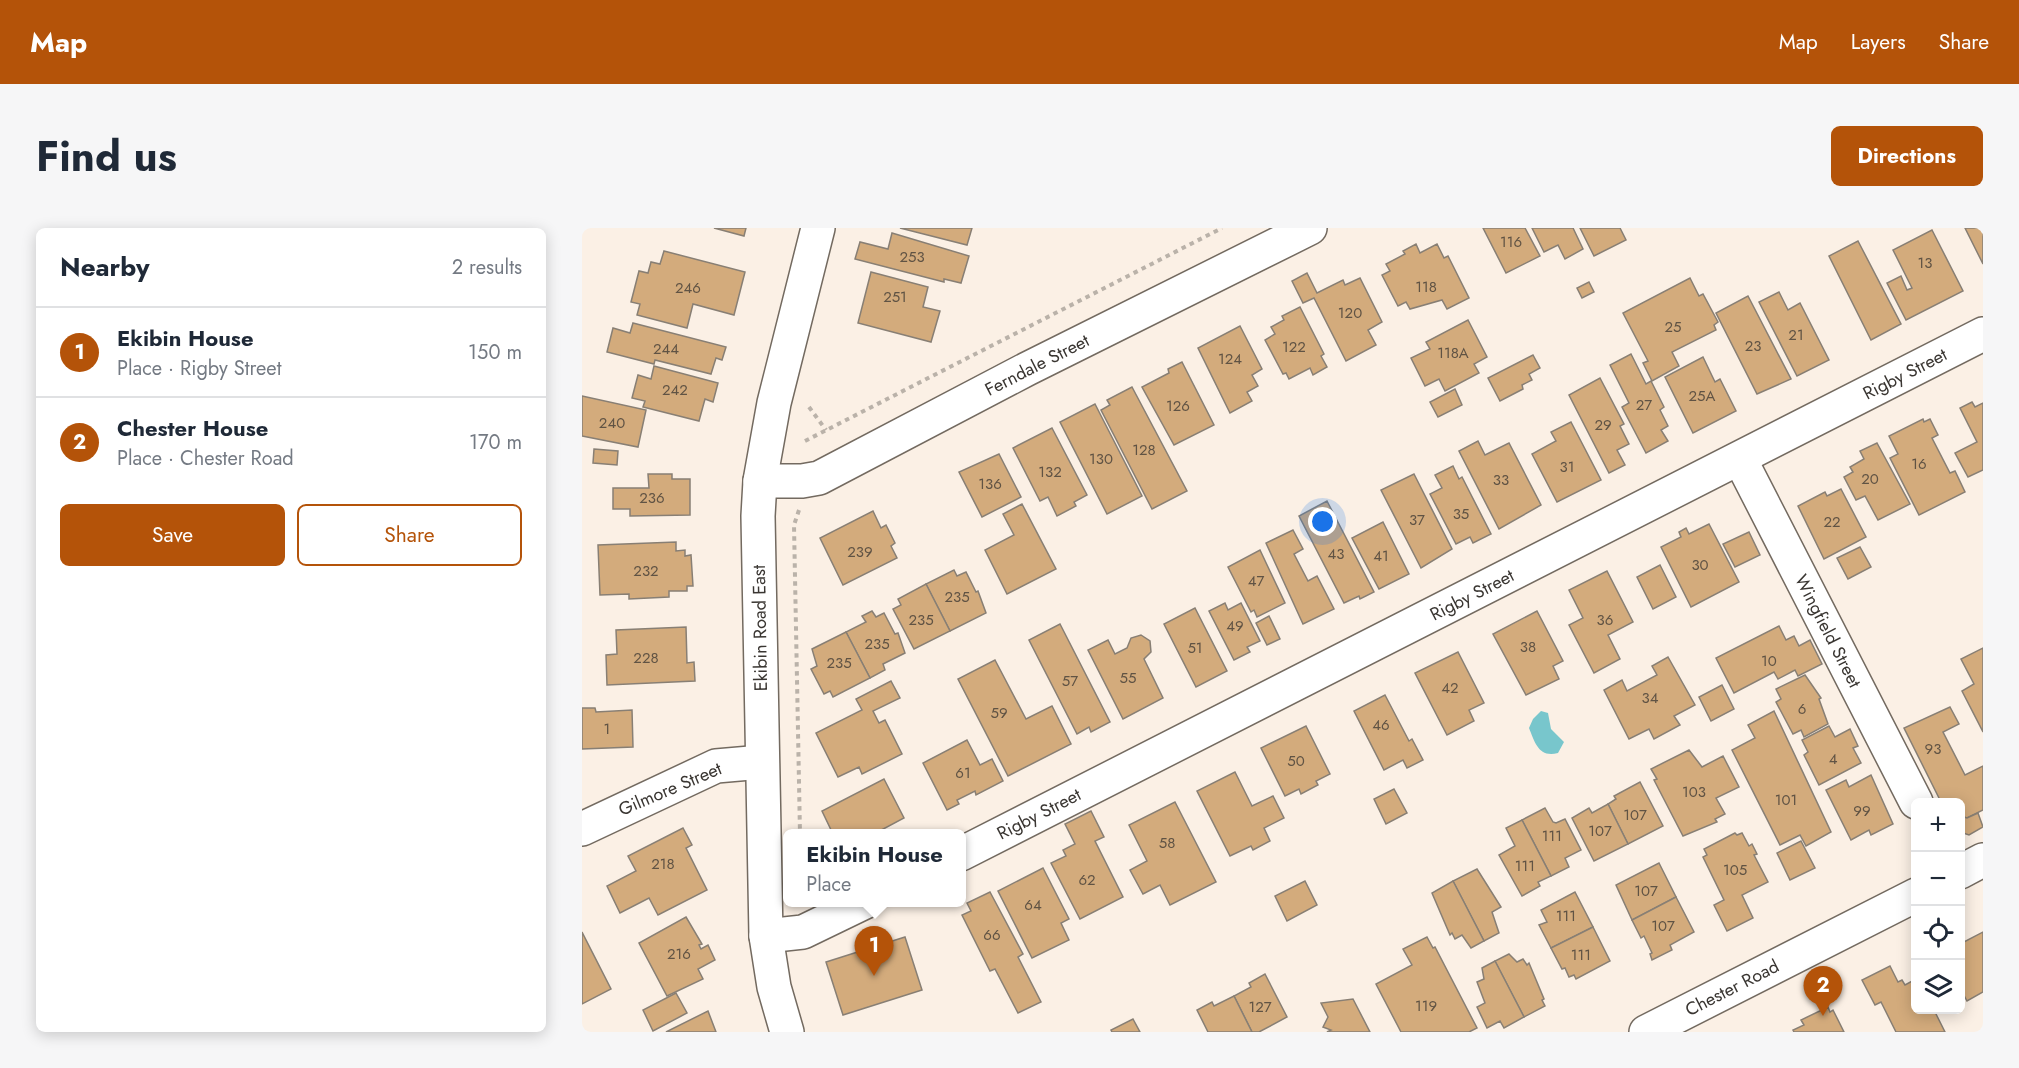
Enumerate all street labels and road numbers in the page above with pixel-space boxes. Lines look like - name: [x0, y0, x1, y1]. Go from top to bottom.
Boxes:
- street label: Ferndale Street: [980, 327, 1094, 402]
- street label: Rigby Street: [1858, 341, 1952, 406]
- street label: Rigby Street: [1425, 562, 1519, 627]
- street label: Ekibin Road East: [746, 564, 774, 692]
- street label: Wingfield Street: [1788, 570, 1868, 693]
- street label: Gilmore Street: [614, 755, 726, 822]
- street label: Rigby Street: [992, 781, 1086, 846]
- street label: Chester Road: [1681, 953, 1783, 1023]

